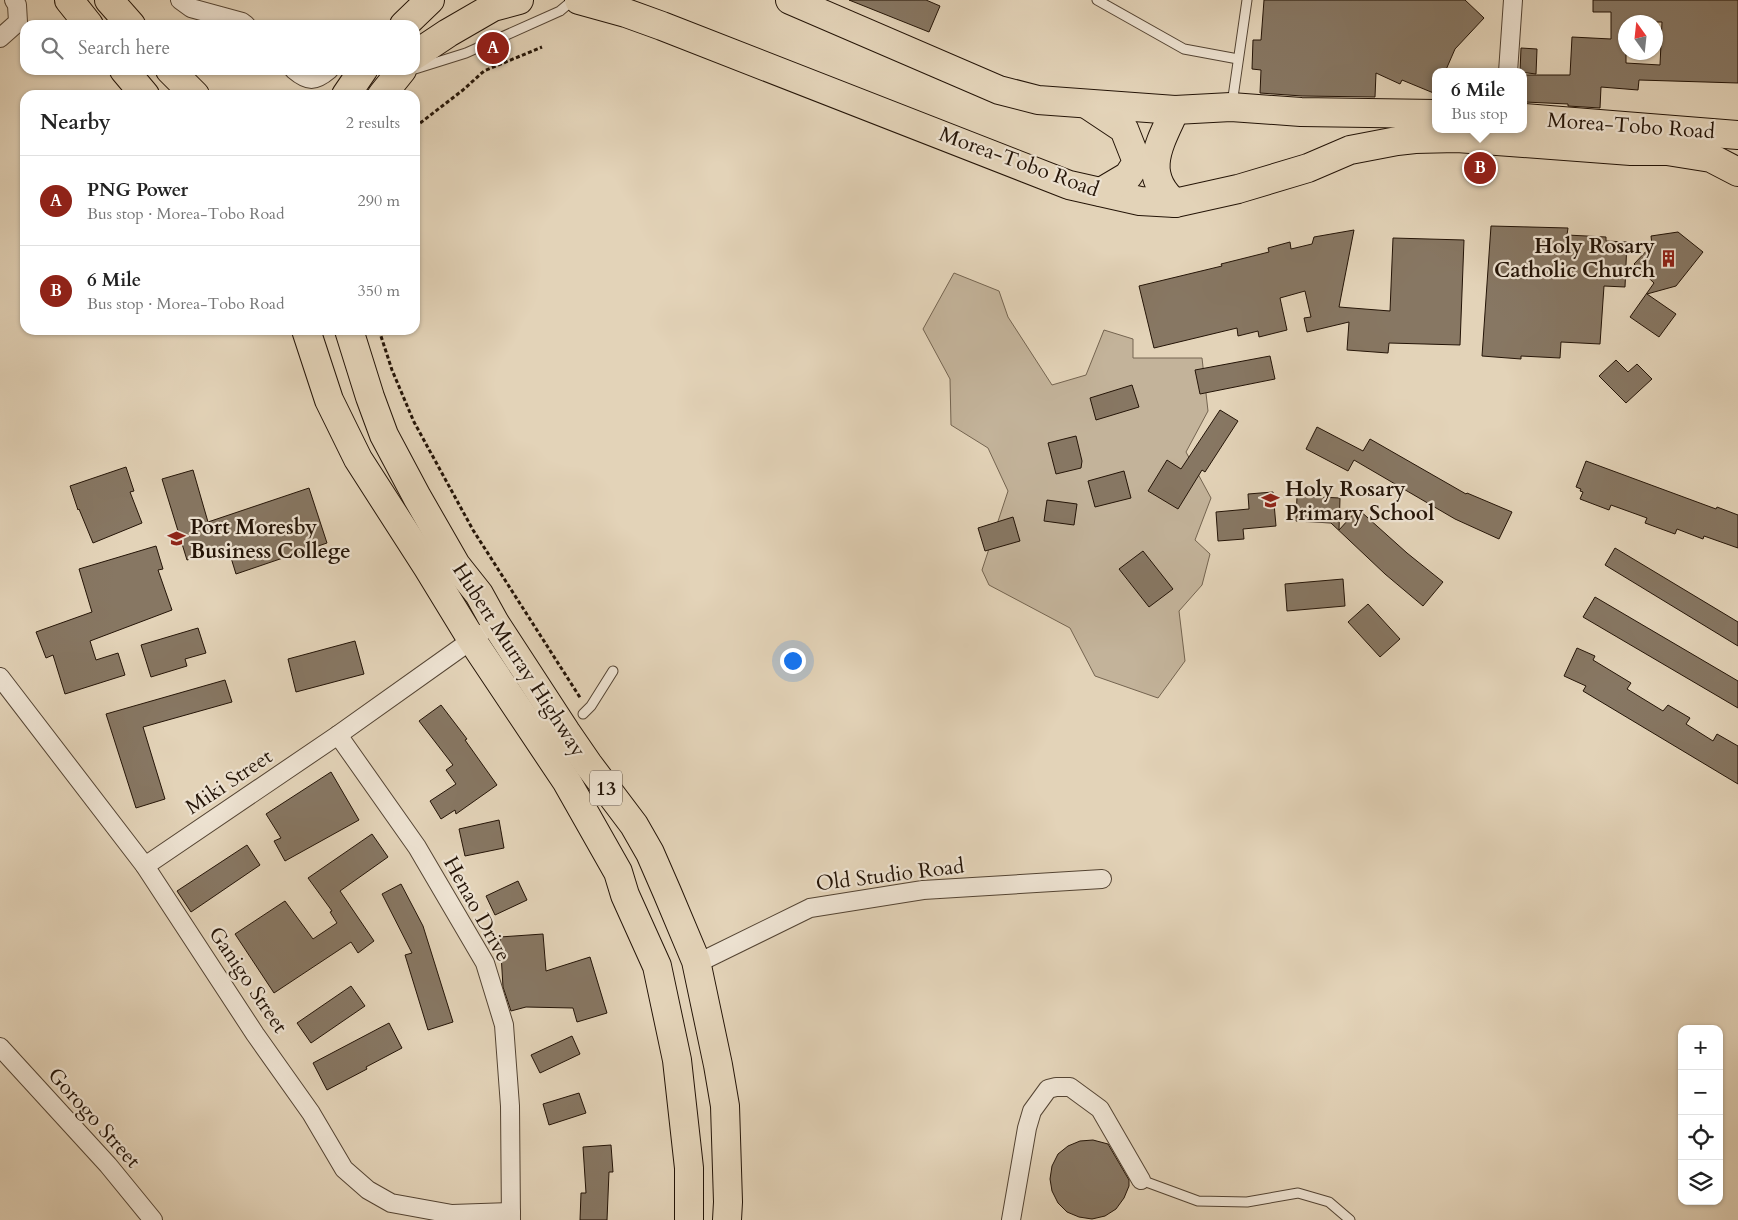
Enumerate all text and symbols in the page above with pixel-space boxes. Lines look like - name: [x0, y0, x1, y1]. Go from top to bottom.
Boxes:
- north arrow: [1618, 15, 1663, 60]
- search box: [20, 20, 420, 75]
- pin: A: [477, 29, 509, 67]
- icon: search: [38, 34, 66, 62]
- text: Search here: [78, 35, 170, 61]
- popup: [1432, 68, 1527, 133]
- text: 6 Mile: [1451, 77, 1505, 103]
- text: Bus stop: [1451, 103, 1508, 125]
- street label: Morea-Tobo Road: [1546, 106, 1716, 146]
- text: Nearby: [40, 108, 111, 137]
- text: 2 results: [346, 112, 400, 134]
- street label: Morea-Tobo Road: [935, 120, 1103, 204]
- pin: B: [1464, 149, 1496, 187]
- text: PNG Power: [87, 177, 188, 203]
- text: A: [50, 190, 62, 212]
- text: 290 m: [358, 190, 400, 212]
- text: Bus stop · Morea-Tobo Road: [87, 203, 284, 225]
- place label: Holy Rosary Catholic Church: [1494, 232, 1655, 285]
- building icon: Holy Rosary Catholic Church: [1659, 248, 1679, 268]
- text: 6 Mile: [87, 267, 141, 293]
- text: B: [50, 280, 62, 302]
- text: 350 m: [358, 280, 400, 302]
- text: Bus stop · Morea-Tobo Road: [87, 293, 284, 315]
- place label: Holy Rosary Primary School: [1285, 475, 1434, 528]
- school or university icon: Holy Rosary Primary School: [1261, 491, 1281, 511]
- place label: Port Moresby Business College: [190, 513, 351, 566]
- school or university icon: Port Moresby Business College: [166, 529, 186, 549]
- street label: Hubert Murray Highway: [445, 557, 593, 763]
- your location: [780, 648, 806, 674]
- street label: Miki Street: [180, 742, 278, 822]
- road number: 13: [590, 770, 622, 806]
- street label: Henao Drive: [436, 851, 518, 967]
- street label: Old Studio Road: [814, 852, 966, 898]
- street label: Ganigo Street: [202, 921, 295, 1039]
- map controls: [1678, 1025, 1723, 1205]
- button: +: [1678, 1025, 1723, 1070]
- street label: Gorogo Street: [41, 1061, 147, 1175]
- button: −: [1678, 1070, 1723, 1115]
- button: locate: [1678, 1115, 1723, 1160]
- button: layers: [1678, 1160, 1723, 1205]

